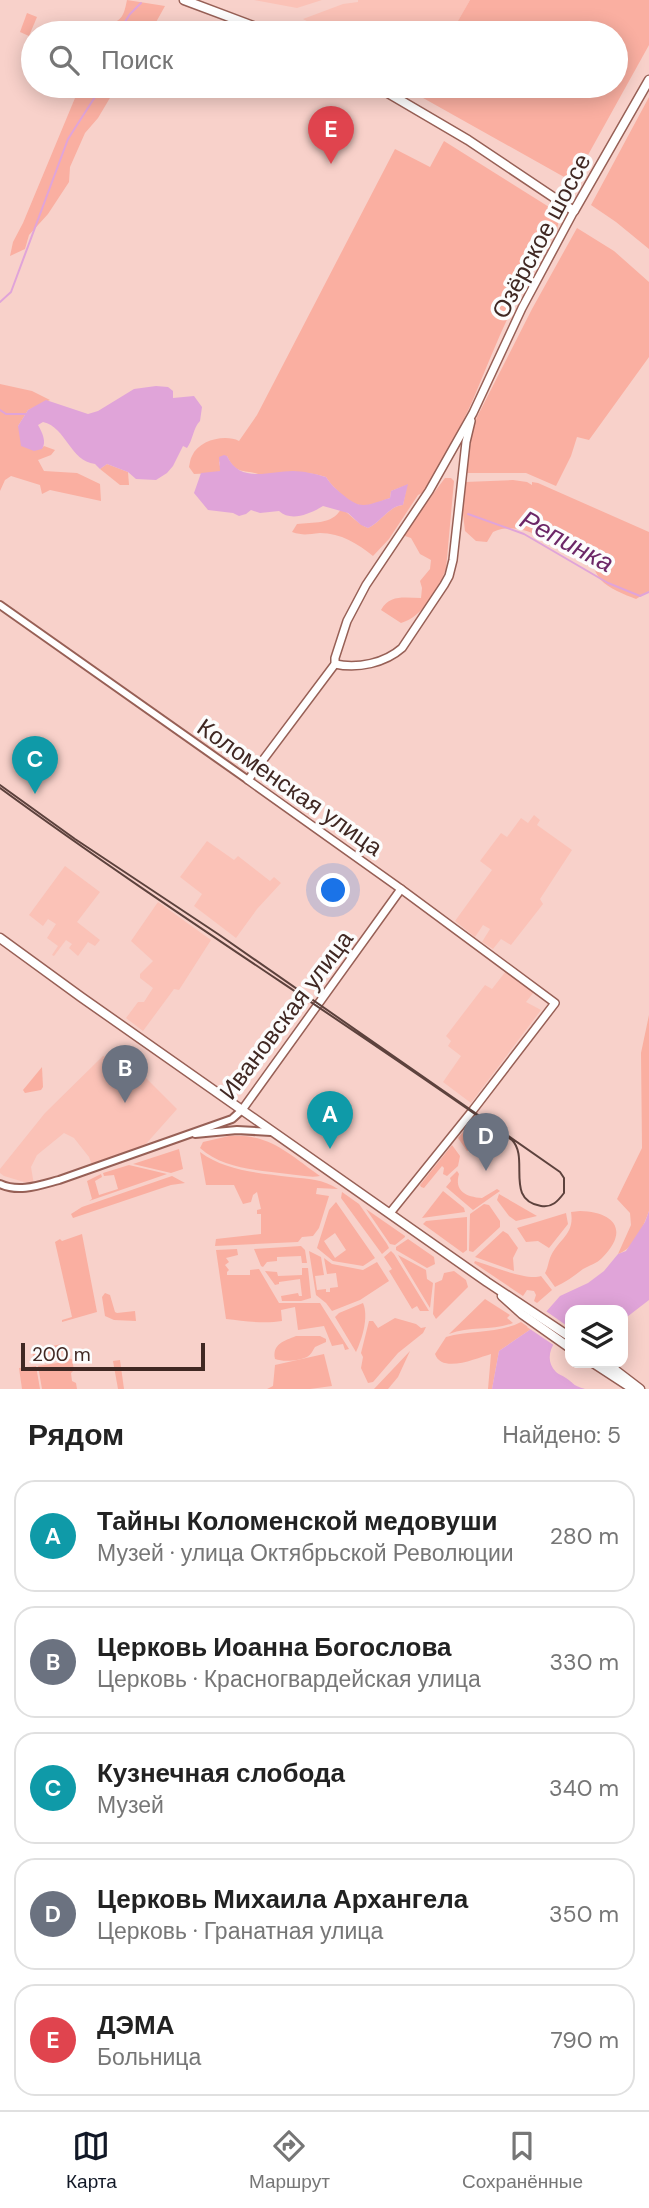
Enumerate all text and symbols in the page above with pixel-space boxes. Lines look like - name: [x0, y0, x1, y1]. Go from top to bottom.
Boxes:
- search box: [21, 21, 628, 98]
- icon: search: [45, 41, 83, 79]
- text: Поиск: [101, 43, 173, 77]
- pin: E: [308, 106, 354, 164]
- street label: Озёрское шоссе: [485, 148, 597, 324]
- water label: Репинка: [514, 502, 620, 580]
- street label: Коломенская улица: [191, 711, 389, 863]
- pin: C: [12, 736, 58, 794]
- your location: [316, 873, 350, 907]
- street label: Ивановская улица: [212, 924, 360, 1106]
- pin: B: [102, 1045, 148, 1103]
- pin: A: [307, 1091, 353, 1149]
- pin: D: [463, 1113, 509, 1171]
- map controls: [565, 1305, 628, 1368]
- button: layers: [565, 1305, 628, 1368]
- scale bar: [21, 1340, 205, 1372]
- text: 200 m: [32, 1342, 91, 1367]
- text: Рядом: [28, 1415, 124, 1454]
- text: Найдено: 5: [502, 1420, 621, 1450]
- text: Тайны Коломенской медовуши: [97, 1504, 498, 1538]
- text: A: [45, 1521, 61, 1551]
- text: 280 m: [550, 1521, 619, 1551]
- text: Музей · улица Октябрьской Революции: [97, 1538, 514, 1568]
- text: Церковь Иоанна Богослова: [97, 1630, 452, 1664]
- text: B: [46, 1647, 60, 1677]
- text: 330 m: [549, 1647, 619, 1677]
- text: Церковь · Красногвардейская улица: [97, 1664, 481, 1694]
- text: Кузнечная слобода: [97, 1756, 345, 1790]
- text: C: [45, 1773, 61, 1803]
- text: 340 m: [549, 1773, 619, 1803]
- text: Музей: [97, 1790, 164, 1820]
- text: Церковь Михаила Архангела: [97, 1882, 468, 1916]
- text: D: [45, 1899, 61, 1929]
- text: 350 m: [549, 1899, 619, 1929]
- text: Церковь · Гранатная улица: [97, 1916, 383, 1946]
- text: ДЭМА: [97, 2008, 174, 2042]
- text: E: [46, 2025, 60, 2055]
- text: 790 m: [551, 2025, 619, 2055]
- text: Больница: [97, 2042, 201, 2072]
- tab: Карта: [66, 2127, 117, 2194]
- tab: Маршрут: [249, 2127, 330, 2194]
- tab: Сохранённые: [462, 2127, 583, 2194]

